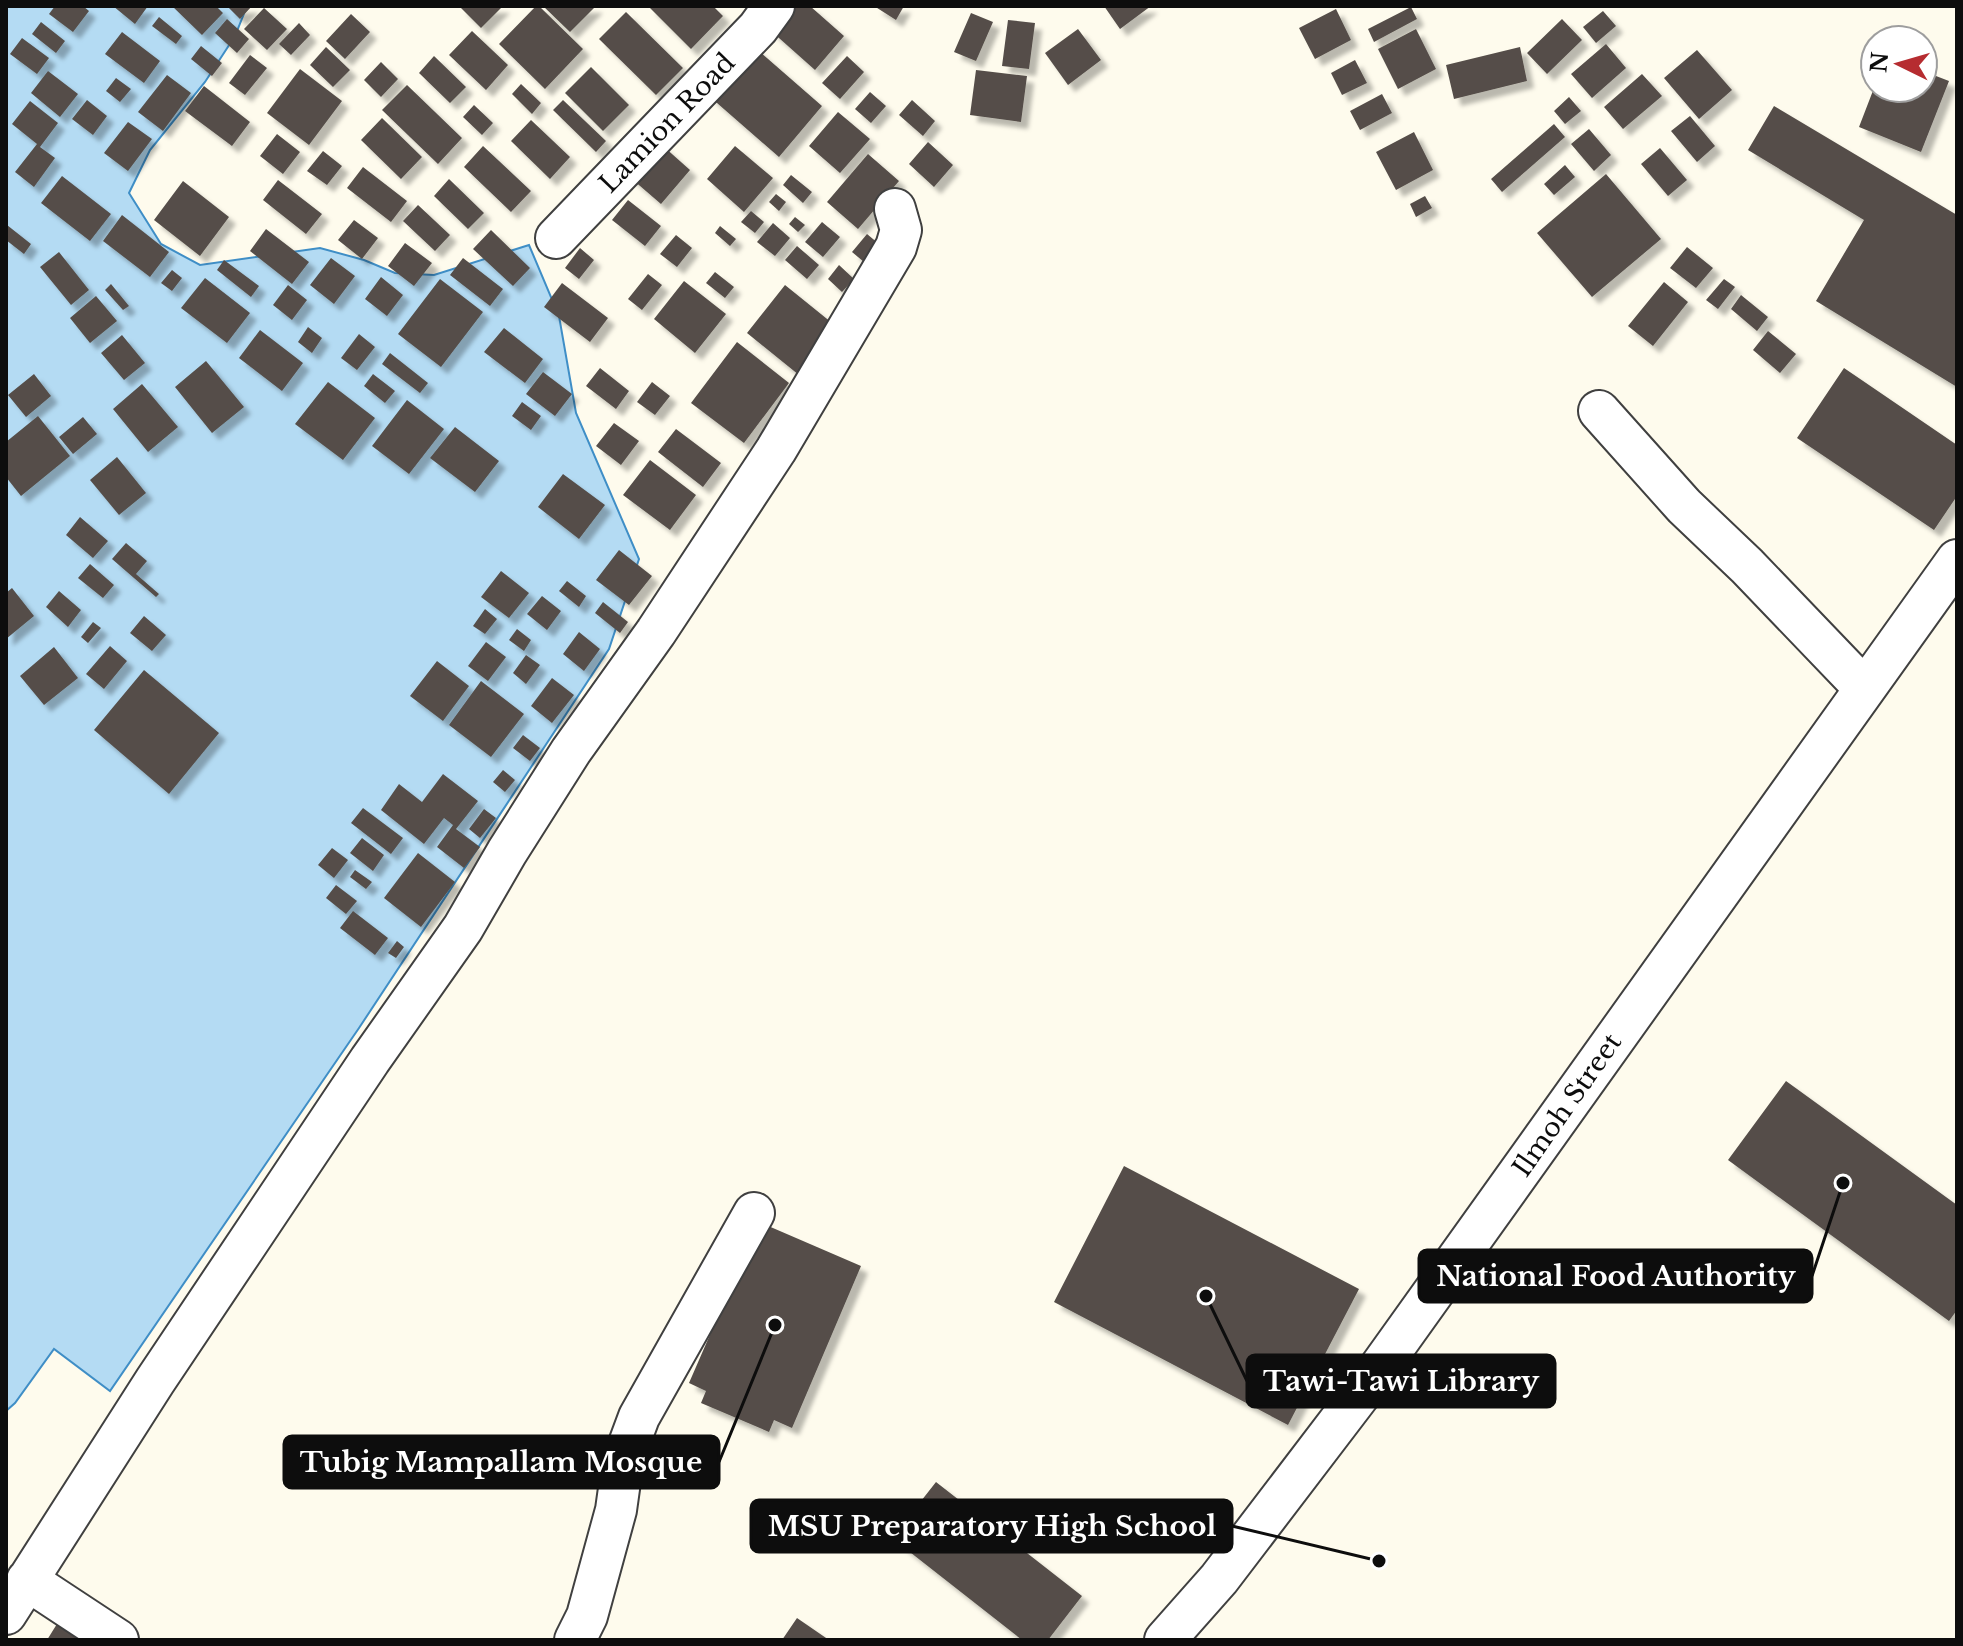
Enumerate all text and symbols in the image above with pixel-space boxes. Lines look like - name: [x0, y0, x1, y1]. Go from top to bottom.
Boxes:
- north arrow: [1859, 24, 1939, 104]
- street label: Lamion Road: [592, 47, 742, 199]
- text: N: [1865, 51, 1894, 74]
- street label: Ilmoh Street: [1506, 1027, 1628, 1183]
- callout: National Food Authority: [1419, 1250, 1812, 1302]
- text: National Food Authority: [1436, 1259, 1797, 1294]
- callout: Tawi-Tawi Library: [1247, 1355, 1555, 1407]
- text: Tawi-Tawi Library: [1263, 1364, 1540, 1399]
- callout: Tubig Mampallam Mosque: [284, 1436, 719, 1488]
- text: Tubig Mampallam Mosque: [300, 1445, 702, 1480]
- callout: MSU Preparatory High School: [751, 1500, 1232, 1552]
- text: MSU Preparatory High School: [768, 1509, 1216, 1544]

